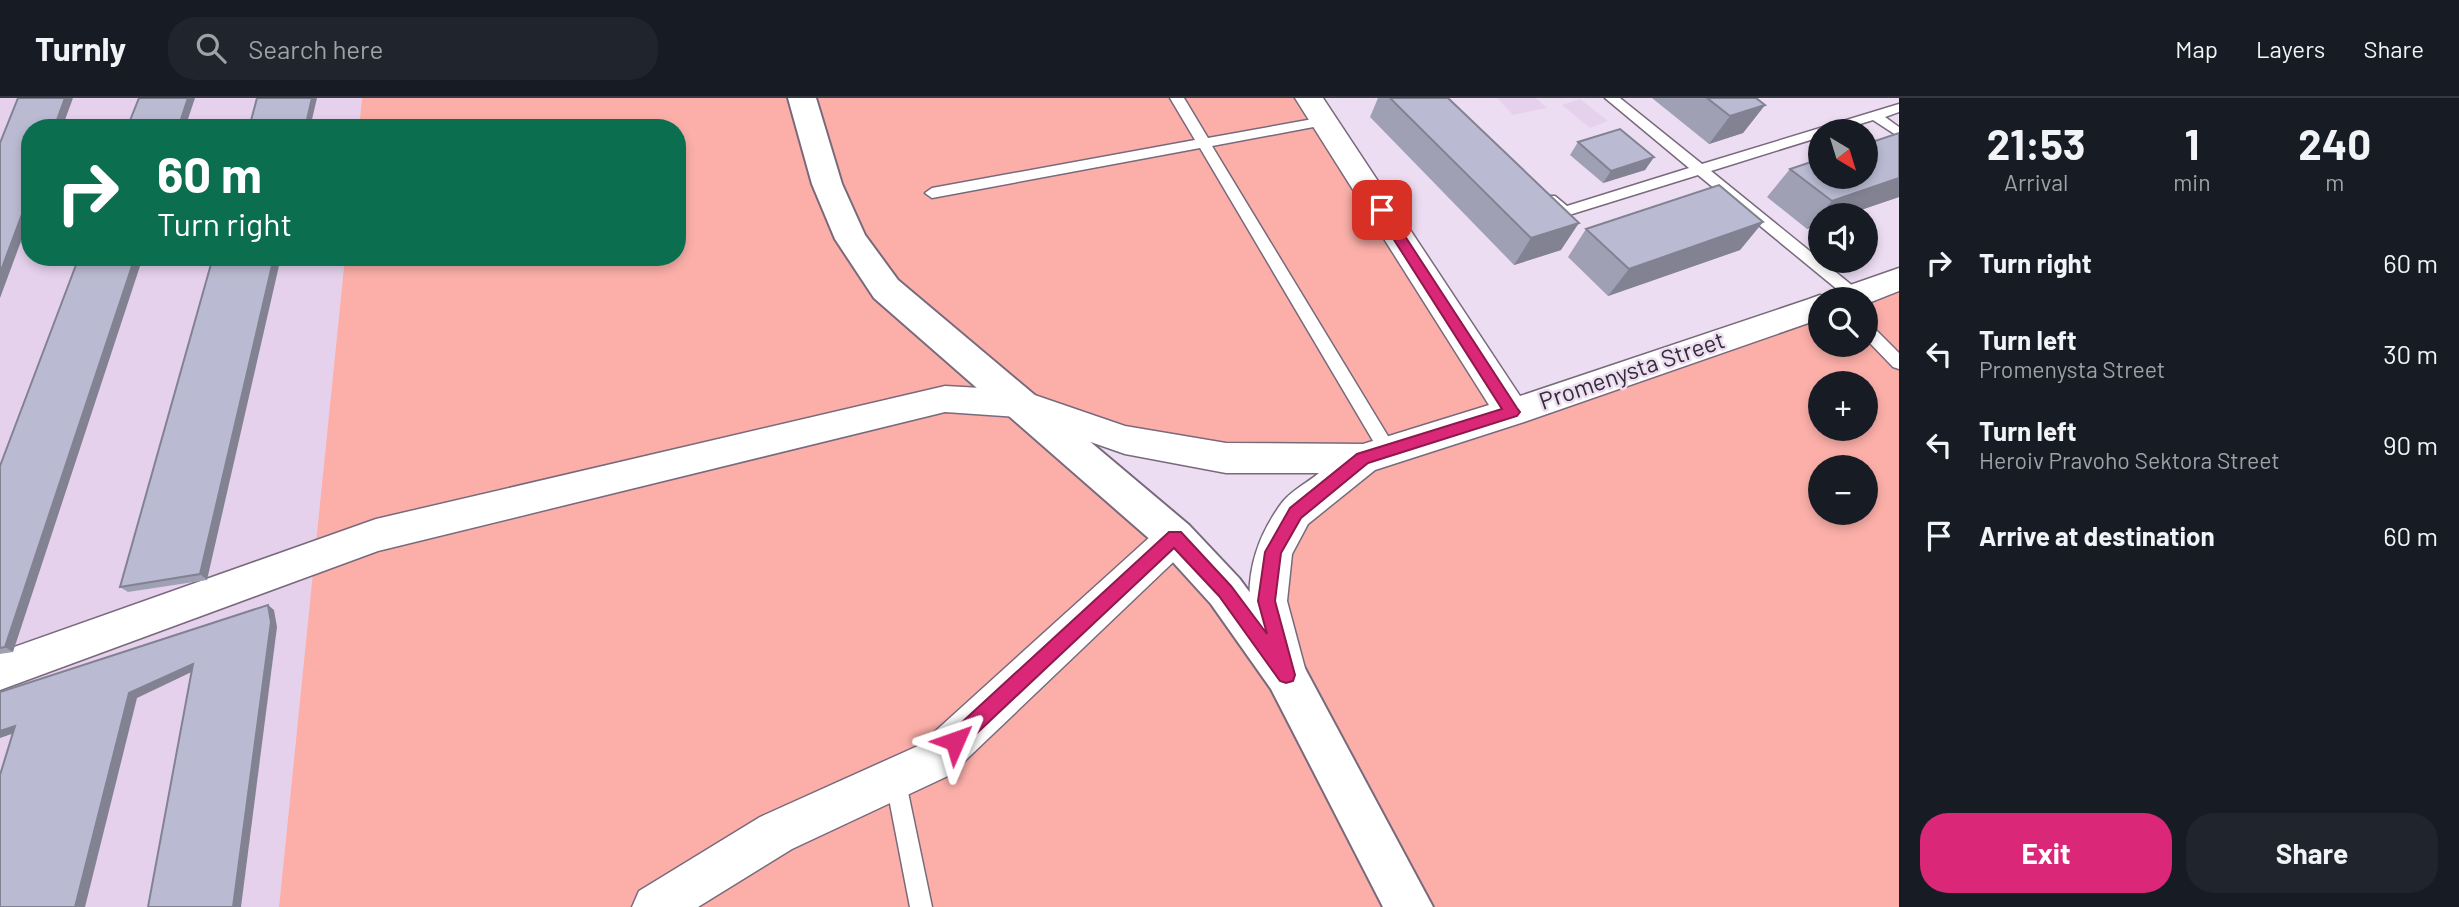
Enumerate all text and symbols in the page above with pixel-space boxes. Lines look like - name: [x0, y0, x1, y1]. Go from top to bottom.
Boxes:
- search box: [168, 17, 658, 80]
- text: Turnly: [35, 28, 126, 68]
- icon: search: [192, 29, 230, 67]
- text: Search here: [248, 33, 383, 64]
- text: Map: [2175, 34, 2218, 63]
- text: Layers: [2256, 34, 2325, 63]
- text: Share: [2363, 34, 2424, 63]
- text: 21:53: [1987, 118, 2086, 168]
- text: 1: [2184, 118, 2199, 168]
- text: 240: [2298, 118, 2371, 168]
- north arrow: [1808, 119, 1878, 189]
- map controls: [1808, 119, 1878, 525]
- text: 60 m: [157, 144, 262, 203]
- icon: right: [42, 147, 133, 238]
- text: Arrival: [2004, 168, 2068, 196]
- text: min: [2173, 168, 2211, 196]
- text: m: [2325, 168, 2344, 196]
- pin: [1352, 180, 1412, 240]
- icon: arrive: [1363, 191, 1401, 229]
- button: sound: [1808, 203, 1878, 273]
- text: Turn right: [157, 204, 292, 242]
- icon: right: [1920, 244, 1958, 282]
- text: Turn right: [1979, 247, 2092, 278]
- text: 60 m: [2383, 247, 2438, 278]
- button: search: [1808, 287, 1878, 357]
- street label: Promenysta Street: [1535, 324, 1728, 415]
- text: Turn left: [1979, 324, 2077, 355]
- icon: left: [1920, 335, 1958, 373]
- text: 30 m: [2383, 338, 2438, 369]
- text: Promenysta Street: [1979, 355, 2165, 383]
- button: +: [1808, 371, 1878, 441]
- text: Turn left: [1979, 415, 2077, 446]
- icon: left: [1920, 426, 1958, 464]
- text: 90 m: [2383, 429, 2438, 460]
- text: Heroiv Pravoho Sektora Street: [1979, 446, 2280, 474]
- button: −: [1808, 455, 1878, 525]
- icon: arrive: [1920, 517, 1958, 555]
- text: Arrive at destination: [1979, 520, 2215, 551]
- text: 60 m: [2383, 520, 2438, 551]
- position arrow: [918, 704, 992, 778]
- button: Exit: [1920, 813, 2172, 893]
- button: Share: [2186, 813, 2438, 893]

